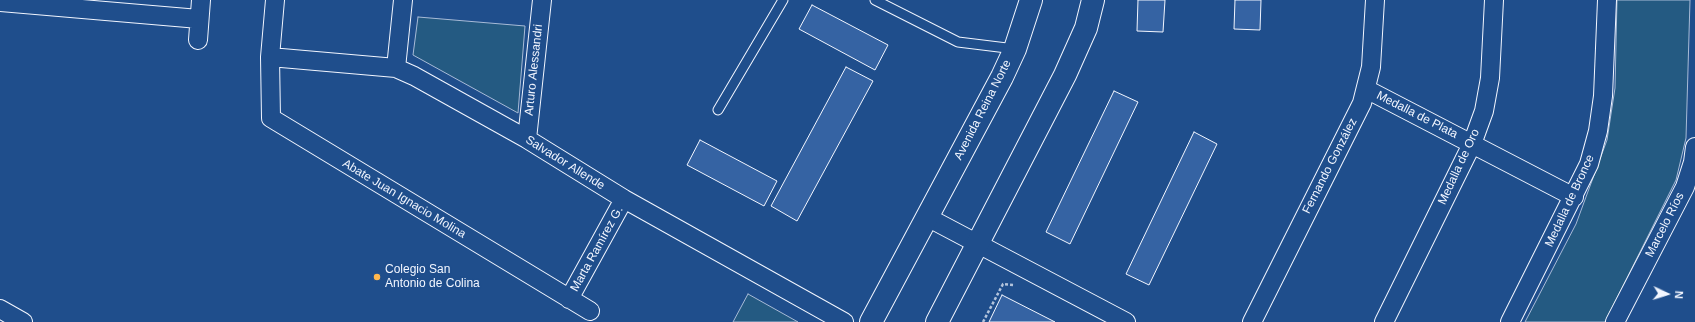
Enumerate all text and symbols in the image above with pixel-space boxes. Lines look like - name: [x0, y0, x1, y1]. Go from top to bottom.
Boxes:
- street label: Arturo Alessandri: [522, 23, 546, 117]
- street label: Avenida Reina Norte: [951, 57, 1015, 163]
- street label: Medalla de Plata: [1374, 88, 1460, 142]
- street label: Fernando González: [1300, 116, 1360, 216]
- street label: Medalla de Oro: [1435, 127, 1483, 207]
- street label: Salvador Allende: [523, 133, 607, 193]
- street label: Medalla de Bronce: [1542, 153, 1598, 249]
- street label: Abate Juan Ignacio Molina: [340, 156, 468, 242]
- street label: Marcelo Ríos: [1643, 190, 1687, 260]
- street label: Marta Ramírez G.: [568, 204, 626, 294]
- place label: Colegio San Antonio de Colina: [385, 263, 480, 291]
- marker: Colegio San Antonio de Colina: [372, 272, 382, 282]
- north arrow: [1647, 274, 1687, 314]
- text: N: [1673, 290, 1685, 299]

